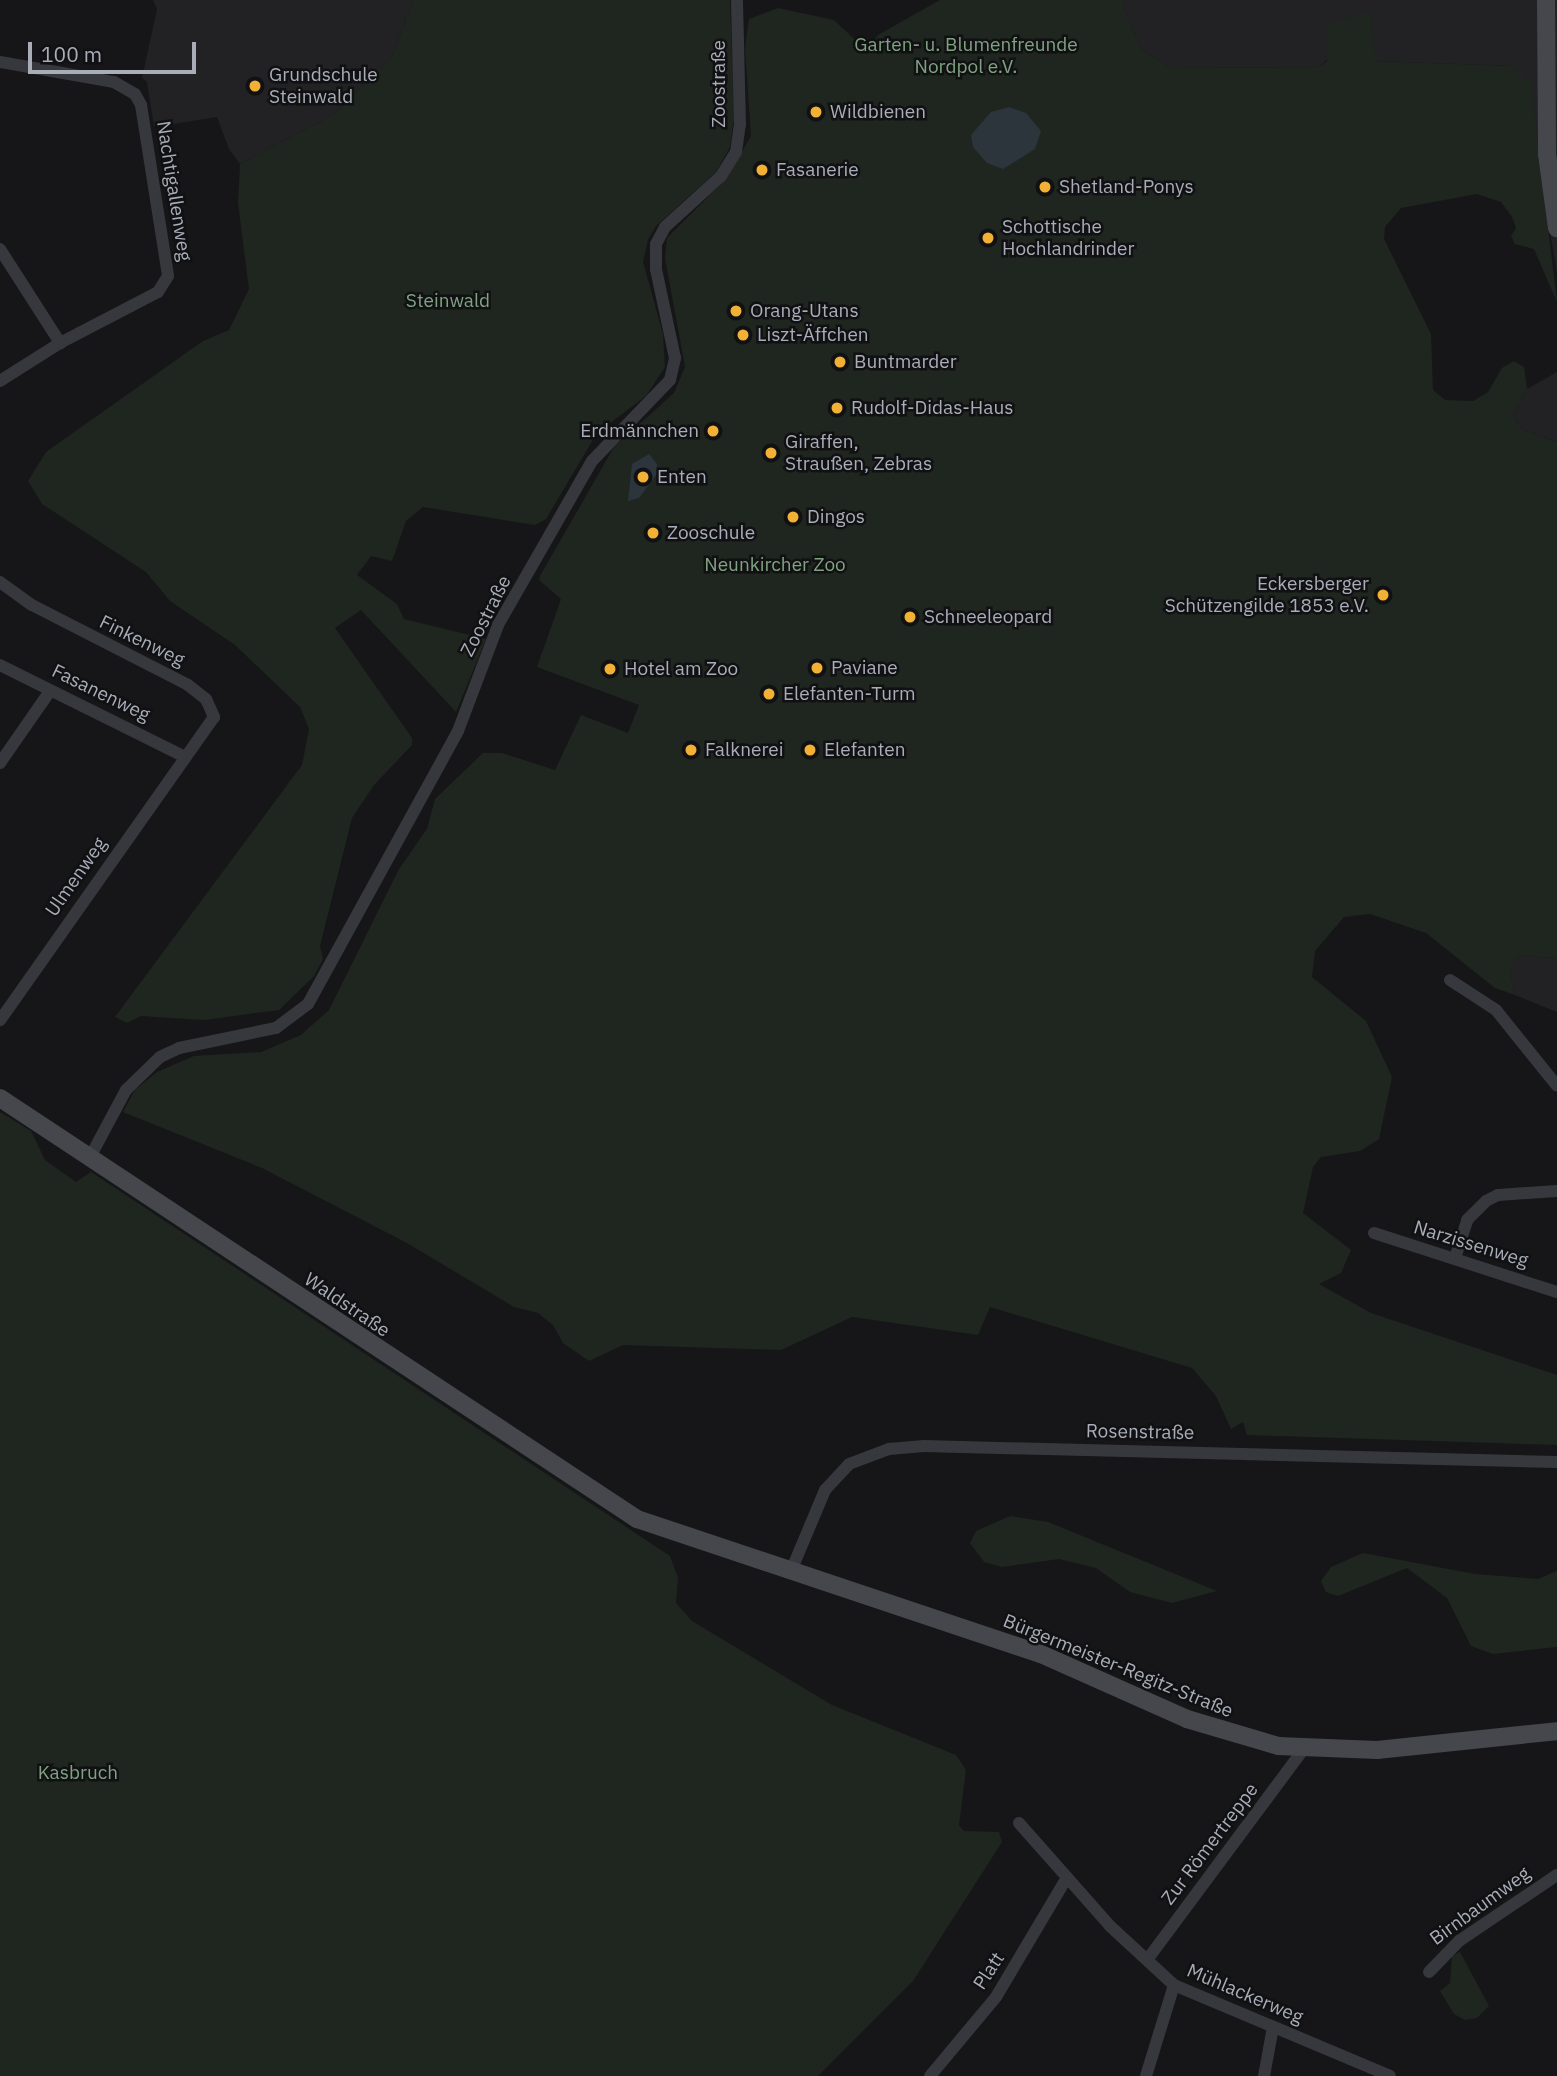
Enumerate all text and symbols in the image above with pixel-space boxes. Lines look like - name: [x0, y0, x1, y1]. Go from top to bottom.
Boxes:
- scale bar: [32, 28, 200, 72]
- park label: Garten- u. Blumenfreunde Nordpol e.V.: [854, 34, 1078, 78]
- text: 100 m: [41, 40, 102, 68]
- street label: Zoostraße: [708, 40, 730, 128]
- place label: Grundschule Steinwald: [269, 64, 378, 108]
- marker: Grundschule Steinwald: [247, 78, 263, 94]
- place label: Wildbienen: [830, 101, 926, 123]
- marker: Wildbienen: [808, 104, 824, 120]
- street label: Nachtigallenweg: [152, 119, 196, 263]
- place label: Fasanerie: [776, 159, 859, 181]
- marker: Fasanerie: [754, 162, 770, 178]
- place label: Shetland-Ponys: [1059, 176, 1194, 198]
- marker: Shetland-Ponys: [1037, 179, 1053, 195]
- place label: Schottische Hochlandrinder: [1002, 216, 1134, 260]
- marker: Schottische Hochlandrinder: [980, 230, 996, 246]
- park label: Steinwald: [406, 290, 490, 312]
- place label: Orang-Utans: [750, 300, 859, 322]
- marker: Orang-Utans: [728, 303, 744, 319]
- place label: Liszt-Äffchen: [757, 324, 869, 346]
- marker: Liszt-Äffchen: [735, 327, 751, 343]
- place label: Buntmarder: [854, 351, 957, 373]
- marker: Buntmarder: [832, 354, 848, 370]
- place label: Rudolf-Didas-Haus: [851, 397, 1013, 419]
- marker: Rudolf-Didas-Haus: [829, 400, 845, 416]
- place label: Erdmännchen: [580, 420, 699, 442]
- marker: Erdmännchen: [705, 423, 721, 439]
- place label: Giraffen, Straußen, Zebras: [785, 431, 932, 475]
- marker: Giraffen, Straußen, Zebras: [763, 445, 779, 461]
- place label: Enten: [657, 466, 707, 488]
- marker: Enten: [635, 469, 651, 485]
- place label: Dingos: [807, 506, 865, 528]
- marker: Dingos: [785, 509, 801, 525]
- place label: Zooschule: [667, 522, 755, 544]
- marker: Zooschule: [645, 525, 661, 541]
- park label: Neunkircher Zoo: [704, 554, 846, 576]
- street label: Zoostraße: [456, 572, 516, 660]
- place label: Eckersberger Schützengilde 1853 e.V.: [1165, 573, 1369, 617]
- marker: Eckersberger Schützengilde 1853 e.V.: [1375, 587, 1391, 603]
- place label: Schneeleopard: [924, 606, 1052, 628]
- marker: Schneeleopard: [902, 609, 918, 625]
- street label: Finkenweg: [96, 611, 188, 671]
- place label: Paviane: [831, 657, 898, 679]
- place label: Hotel am Zoo: [624, 658, 738, 680]
- street label: Fasanenweg: [48, 659, 154, 727]
- marker: Paviane: [809, 660, 825, 676]
- marker: Hotel am Zoo: [602, 661, 618, 677]
- place label: Elefanten-Turm: [783, 683, 915, 705]
- marker: Elefanten-Turm: [761, 686, 777, 702]
- place label: Falknerei: [705, 739, 783, 761]
- place label: Elefanten: [824, 739, 906, 761]
- marker: Falknerei: [683, 742, 699, 758]
- marker: Elefanten: [802, 742, 818, 758]
- street label: Ulmenweg: [41, 833, 111, 921]
- street label: Narzissenweg: [1411, 1216, 1531, 1272]
- street label: Waldstraße: [300, 1268, 394, 1342]
- street label: Rosenstraße: [1086, 1420, 1194, 1444]
- street label: Bürgermeister-Regitz-Straße: [1000, 1609, 1236, 1723]
- park label: Kasbruch: [38, 1762, 118, 1784]
- street label: Zur Römertreppe: [1157, 1779, 1263, 1909]
- street label: Birnbaumweg: [1425, 1862, 1535, 1950]
- street label: Platt: [969, 1948, 1009, 1994]
- street label: Mühlackerweg: [1183, 1959, 1307, 2029]

